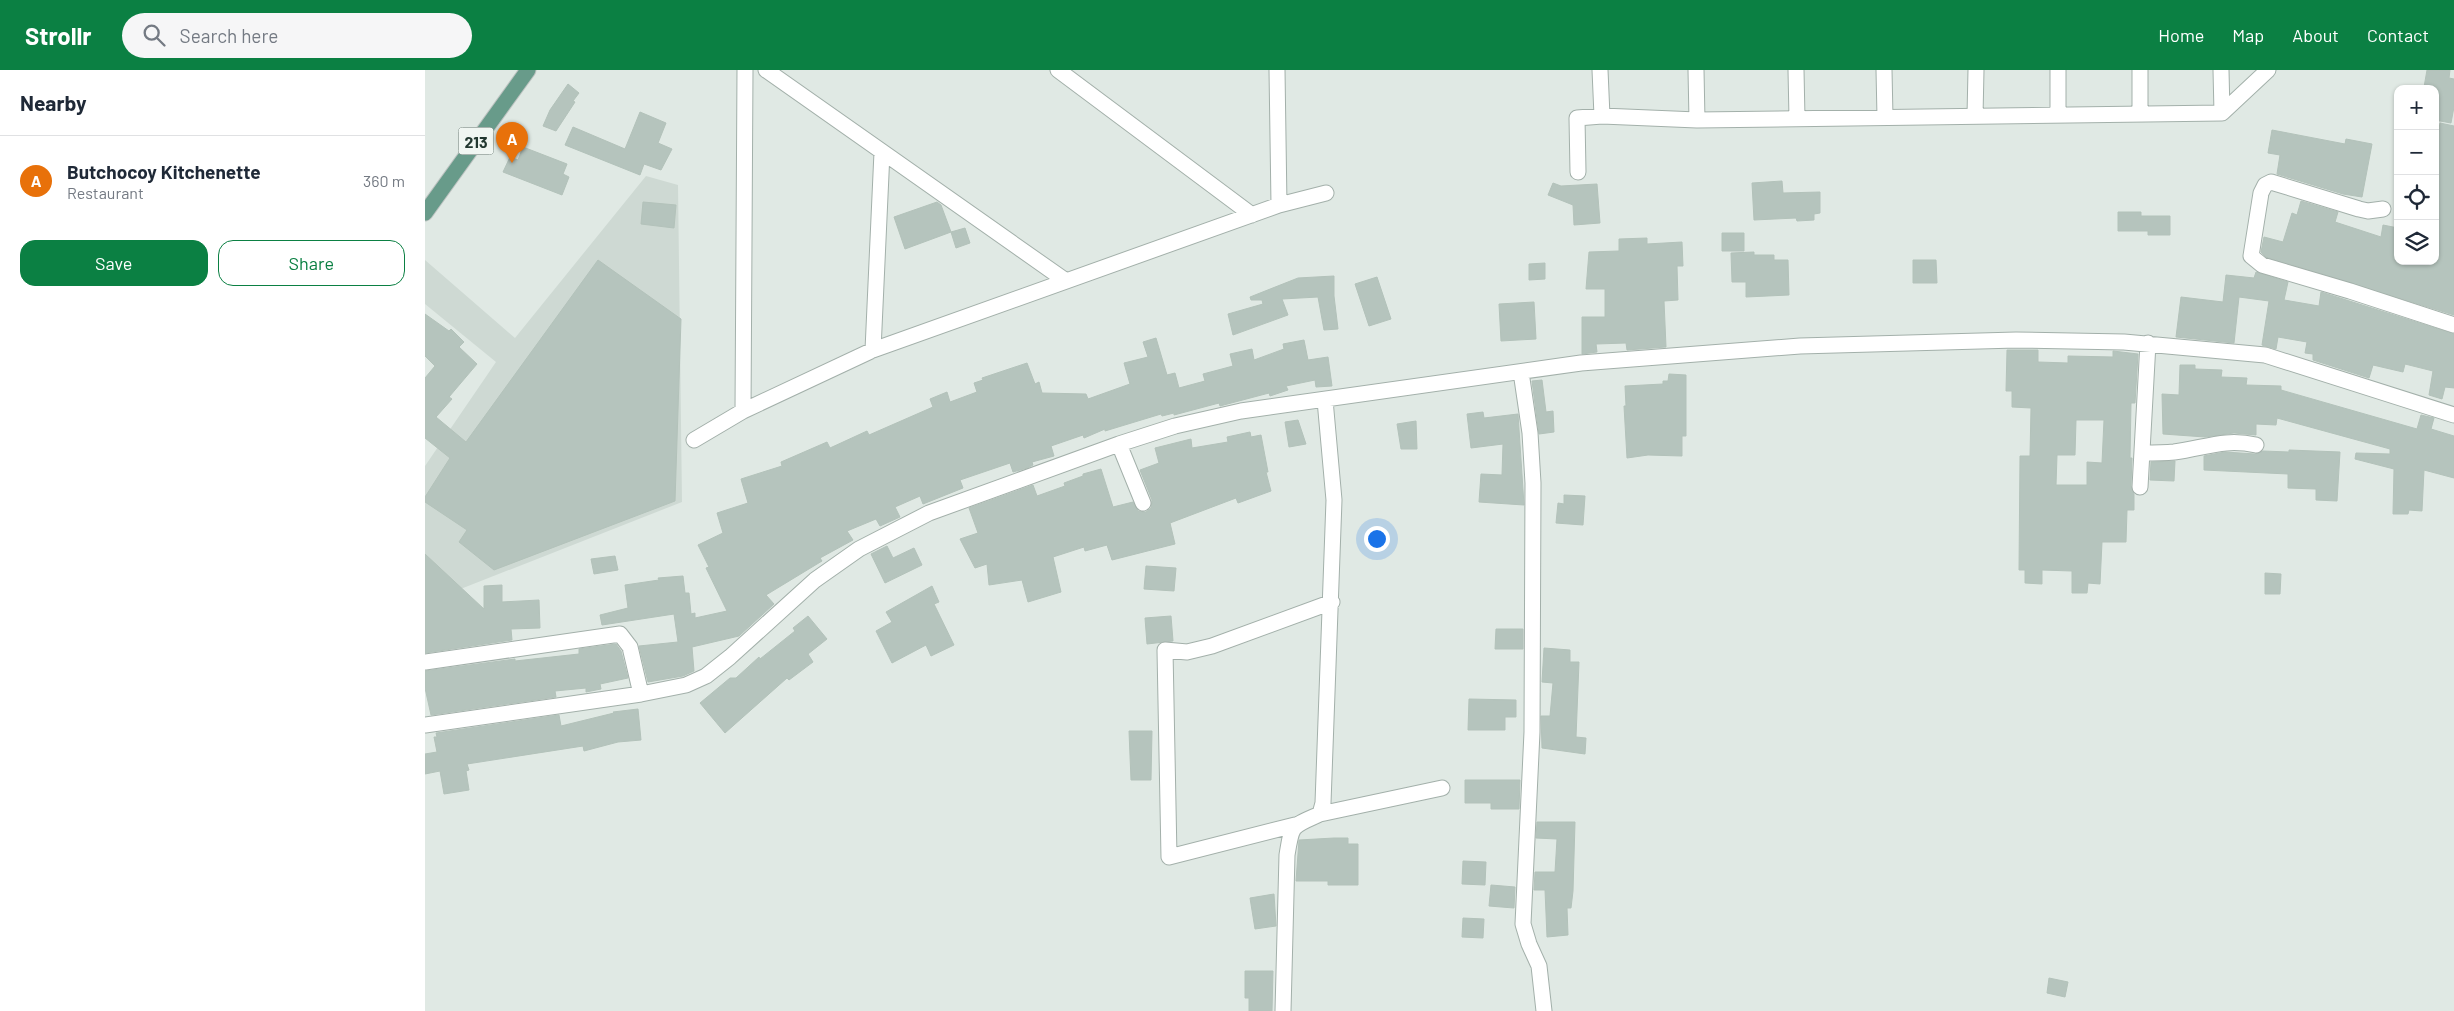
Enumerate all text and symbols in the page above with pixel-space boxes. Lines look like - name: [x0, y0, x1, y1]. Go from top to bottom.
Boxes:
- search box: [122, 13, 472, 58]
- text: Strollr: [25, 21, 92, 50]
- icon: search: [140, 21, 168, 49]
- text: Search here: [180, 24, 278, 47]
- text: Home: [2158, 24, 2204, 46]
- text: Map: [2232, 24, 2264, 46]
- text: About: [2292, 24, 2339, 46]
- text: Contact: [2367, 24, 2429, 46]
- map controls: [2394, 85, 2439, 265]
- button: +: [2394, 85, 2439, 130]
- text: Nearby: [20, 90, 86, 115]
- pin: A: [496, 122, 528, 163]
- road number: 213: [459, 128, 493, 154]
- button: −: [2394, 130, 2439, 175]
- text: Butchocoy Kitchenette: [67, 160, 261, 183]
- text: A: [31, 171, 41, 190]
- text: 360 m: [363, 171, 405, 190]
- button: locate: [2394, 175, 2439, 220]
- text: Restaurant: [67, 183, 144, 202]
- button: layers: [2394, 220, 2439, 265]
- button: Save: [20, 240, 208, 286]
- button: Share: [218, 240, 405, 286]
- your location: [1364, 526, 1390, 552]

